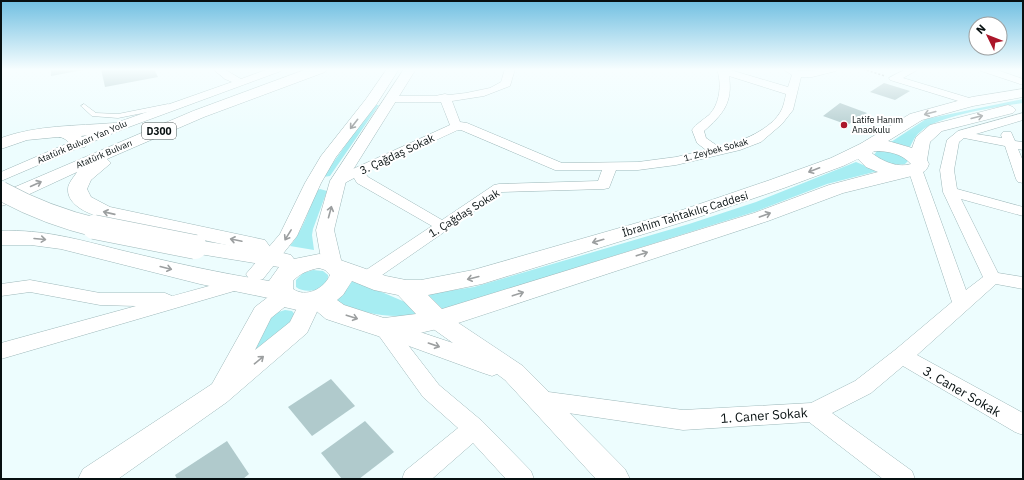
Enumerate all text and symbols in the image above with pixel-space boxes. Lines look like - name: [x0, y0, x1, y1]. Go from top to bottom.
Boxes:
- north arrow: [968, 16, 1008, 56]
- text: N: [973, 21, 989, 37]
- one-way arrow: [924, 110, 937, 117]
- one-way arrow: [970, 113, 983, 120]
- place label: Latife Hanım Anaokulu: [852, 114, 903, 135]
- street label: Atatürk Bulvarı Yan Yolu: [35, 118, 129, 166]
- one-way arrow: [350, 118, 358, 129]
- marker: Latife Hanım Anaokulu: [839, 120, 849, 130]
- road number: D300: [142, 123, 176, 139]
- street label: 3. Çağdaş Sokak: [357, 130, 437, 177]
- street label: 1. Zeybek Sokak: [683, 136, 749, 163]
- street label: Atatürk Bulvarı: [74, 137, 134, 171]
- one-way arrow: [809, 167, 821, 175]
- one-way arrow: [30, 180, 42, 187]
- street label: 1. Çağdaş Sokak: [426, 186, 502, 240]
- street label: İbrahim Tahtakılıç Caddesi: [620, 188, 750, 240]
- one-way arrow: [327, 206, 334, 219]
- one-way arrow: [103, 208, 116, 216]
- one-way arrow: [759, 210, 771, 218]
- one-way arrow: [283, 229, 291, 241]
- one-way arrow: [33, 235, 46, 242]
- one-way arrow: [230, 236, 243, 244]
- one-way arrow: [591, 238, 604, 245]
- one-way arrow: [635, 250, 647, 258]
- one-way arrow: [160, 265, 173, 272]
- one-way arrow: [467, 274, 480, 282]
- one-way arrow: [511, 290, 524, 297]
- one-way arrow: [346, 314, 358, 322]
- one-way arrow: [427, 342, 439, 350]
- one-way arrow: [254, 356, 264, 365]
- street label: 3. Caner Sokak: [920, 362, 1004, 421]
- street label: 1. Caner Sokak: [720, 404, 808, 427]

